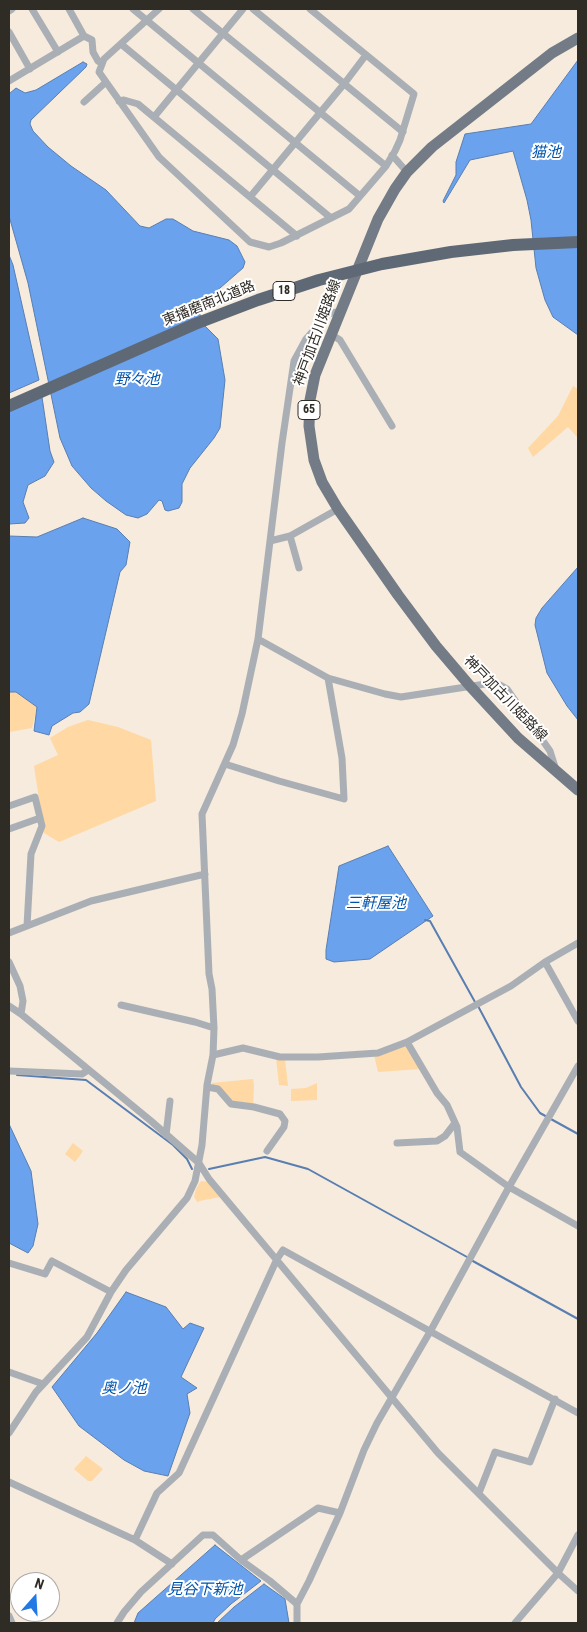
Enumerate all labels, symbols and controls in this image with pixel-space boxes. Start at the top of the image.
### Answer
water label: 猫池 [531,144,561,162]
street label: 東播磨南北道路 [160,278,258,330]
street label: 神戸加古川姫路線 [291,278,345,388]
road number: 18 [273,282,295,300]
water label: 野々池 [115,371,159,389]
road number: 65 [298,400,320,420]
street label: 神戸加古川姫路線 [460,653,550,745]
water label: 三軒屋池 [346,895,406,913]
water label: 奥ノ池 [102,1380,146,1398]
north arrow [10,1572,60,1622]
text: N [33,1575,46,1593]
water label: 見谷下新池 [168,1581,242,1599]

